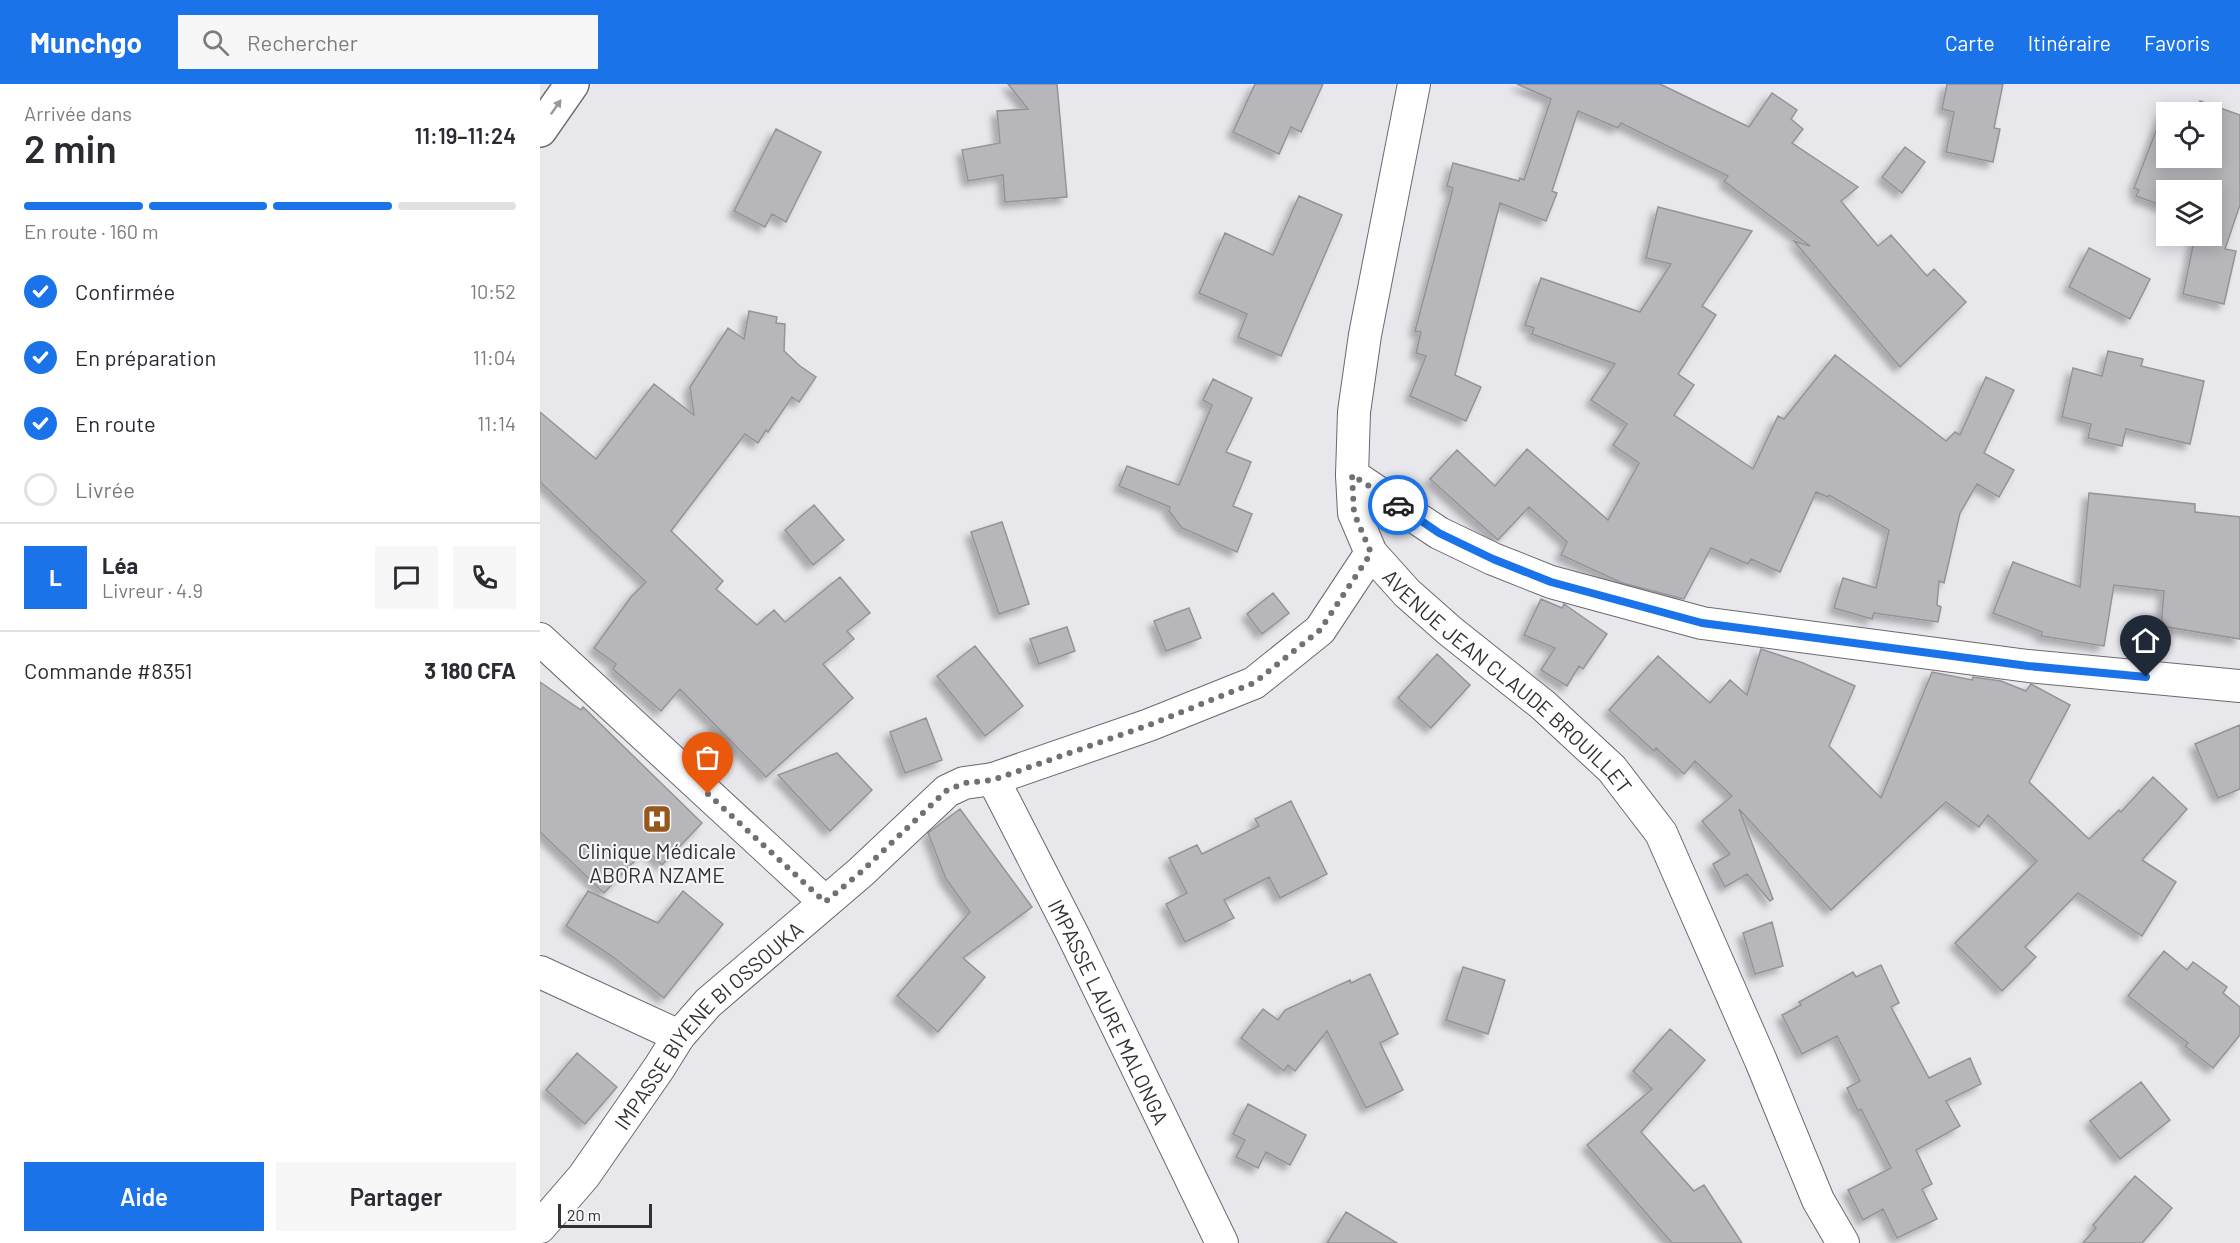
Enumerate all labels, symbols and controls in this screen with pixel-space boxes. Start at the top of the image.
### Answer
search box [178,15,598,69]
text: Munchgo [30,25,142,59]
icon: search [199,26,232,59]
text: Rechercher [247,29,358,55]
text: Carte [1945,30,1995,55]
text: Itinéraire [2028,30,2111,55]
text: Favoris [2144,30,2210,55]
one-way arrow [550,99,562,115]
text: Arrivée dans [24,101,132,125]
map controls [2156,102,2222,246]
button: locate [2156,102,2222,168]
text: 11:19–11:24 [414,122,516,148]
text: 2 min [24,124,117,171]
button: layers [2156,180,2222,246]
text: En route · 160 m [24,219,159,243]
icon: check [24,275,57,308]
text: Confirmée [75,278,175,304]
text: 10:52 [470,279,516,303]
icon: check [24,341,57,374]
text: En préparation [75,344,216,370]
text: 11:04 [473,345,516,369]
icon: check [24,407,57,440]
text: En route [75,410,156,436]
text: 11:14 [477,411,516,435]
courier [1368,475,1428,535]
text: Livrée [75,476,135,502]
icon: car [1382,489,1415,522]
button: chat [375,546,438,609]
button: phone [453,546,516,609]
text: Léa [102,552,138,578]
street label: AVENUE JEAN CLAUDE BROUILLET [1378,563,1638,798]
text: L [49,564,62,590]
text: Livreur · 4.9 [102,578,203,602]
pin [2120,615,2171,677]
icon: home [2129,624,2162,657]
text: Commande #8351 [24,657,192,683]
text: 3 180 CFA [424,657,516,683]
pin [682,732,733,794]
icon: bag [691,741,724,774]
hospital icon: Clinique Médicale ABORA NZAME [641,803,673,835]
place label: Clinique Médicale ABORA NZAME [578,838,736,887]
street label: IMPASSE LAURE MALONGA [1044,895,1175,1128]
street label: IMPASSE BIYENE BI OSSOUKA [608,915,807,1134]
button: Aide [24,1162,264,1231]
button: Partager [276,1162,516,1231]
scale bar [558,1201,652,1228]
text: 20 m [567,1205,601,1224]

